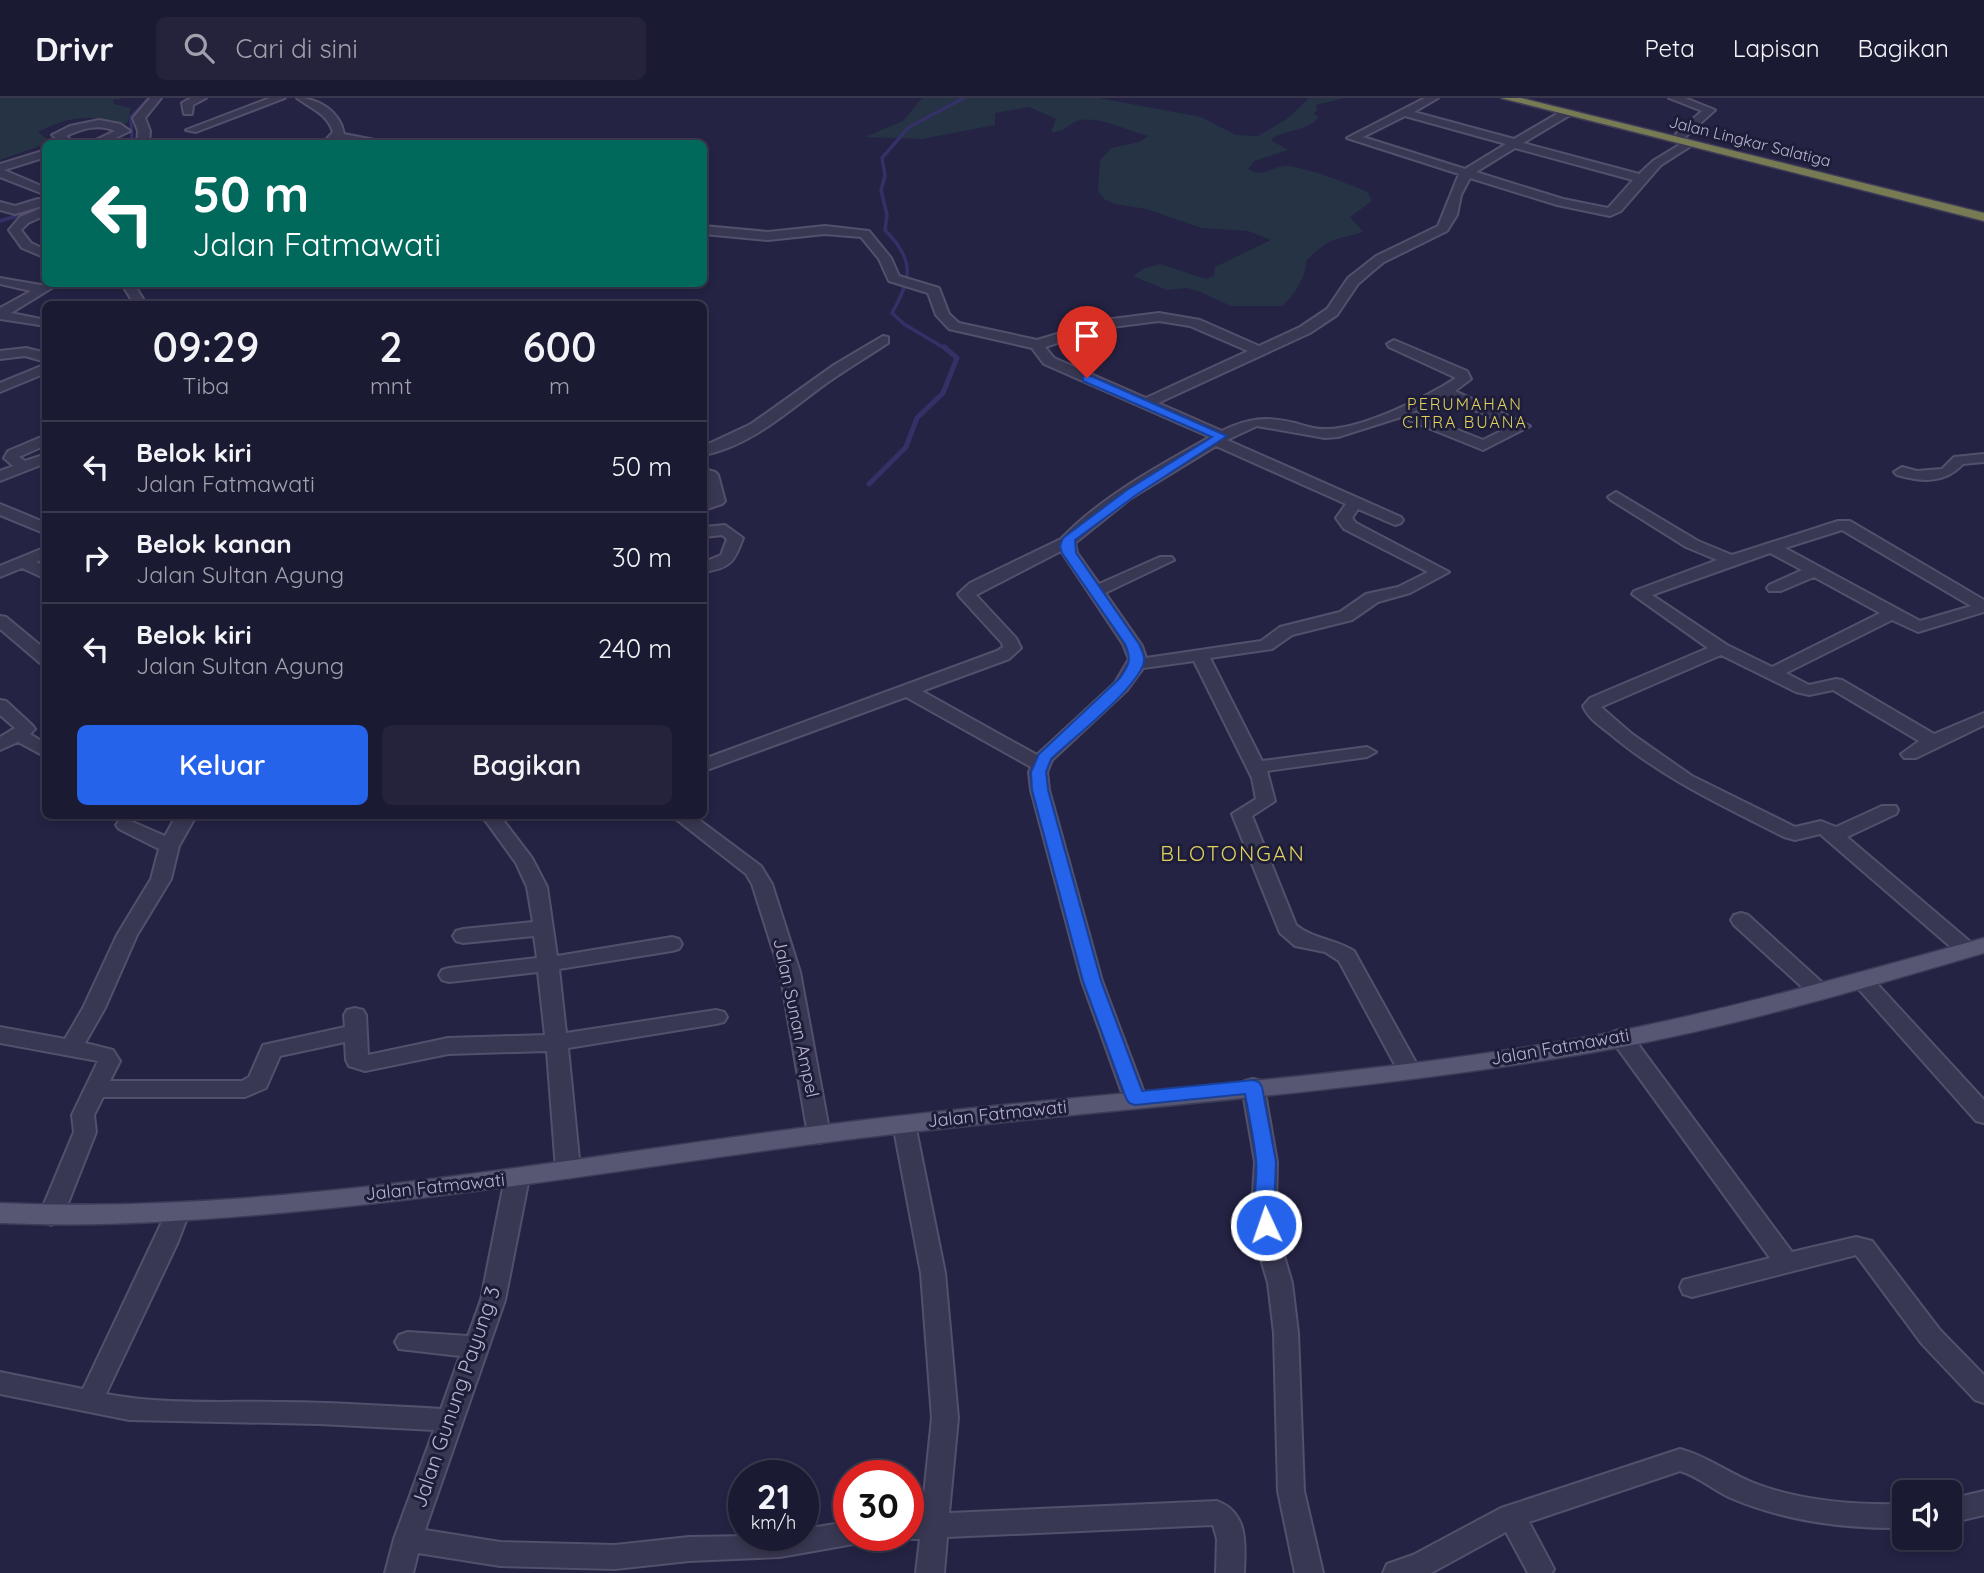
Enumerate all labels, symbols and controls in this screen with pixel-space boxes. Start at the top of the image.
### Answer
search box [156,17,646,80]
text: Drivr [35,28,114,69]
icon: search [180,29,218,67]
text: Cari di sini [236,32,358,65]
text: Peta [1644,33,1695,63]
text: Lapisan [1733,33,1820,63]
text: Bagikan [1858,33,1949,63]
street label: Jalan Lingkar Salatiga [1667,111,1833,171]
text: 50 m [192,163,309,224]
icon: left [77,168,168,259]
text: Jalan Fatmawati [192,224,441,264]
pin [1057,306,1117,378]
icon: arrive [1068,317,1106,355]
text: 09:29 [152,320,259,373]
text: 2 [379,320,403,373]
text: 600 [522,320,597,373]
text: Tiba [183,371,229,400]
text: mnt [370,371,412,400]
text: m [549,371,570,400]
district label: PERUMAHAN CITRA BUANA [1402,394,1528,432]
text: Belok kiri [136,436,252,469]
icon: left [77,448,115,486]
text: 50 m [612,450,672,483]
text: Jalan Fatmawati [136,469,315,498]
text: Belok kanan [136,527,292,560]
icon: right [77,539,115,577]
text: 30 m [612,541,672,574]
text: Jalan Sultan Agung [136,560,344,589]
text: Belok kiri [136,618,252,651]
icon: left [77,630,115,668]
text: 240 m [598,632,672,665]
text: Jalan Sultan Agung [136,651,344,680]
button: Keluar [77,725,368,805]
button: Bagikan [382,725,672,805]
district label: BLOTONGAN [1160,840,1306,866]
street label: Jalan Sunan Ampel [768,936,825,1099]
street label: Jalan Fatmawati [1489,1023,1631,1070]
street label: Jalan Fatmawati [926,1095,1068,1132]
street label: Jalan Fatmawati [364,1168,506,1205]
position arrow [1229,1188,1303,1262]
street label: Jalan Gunung Payung 3 [405,1282,505,1511]
speed limit sign: 30 [833,1460,924,1551]
text: 21 [757,1474,790,1518]
map controls [1892,1480,1962,1550]
button: sound [1892,1480,1962,1550]
text: km/h [751,1511,796,1534]

